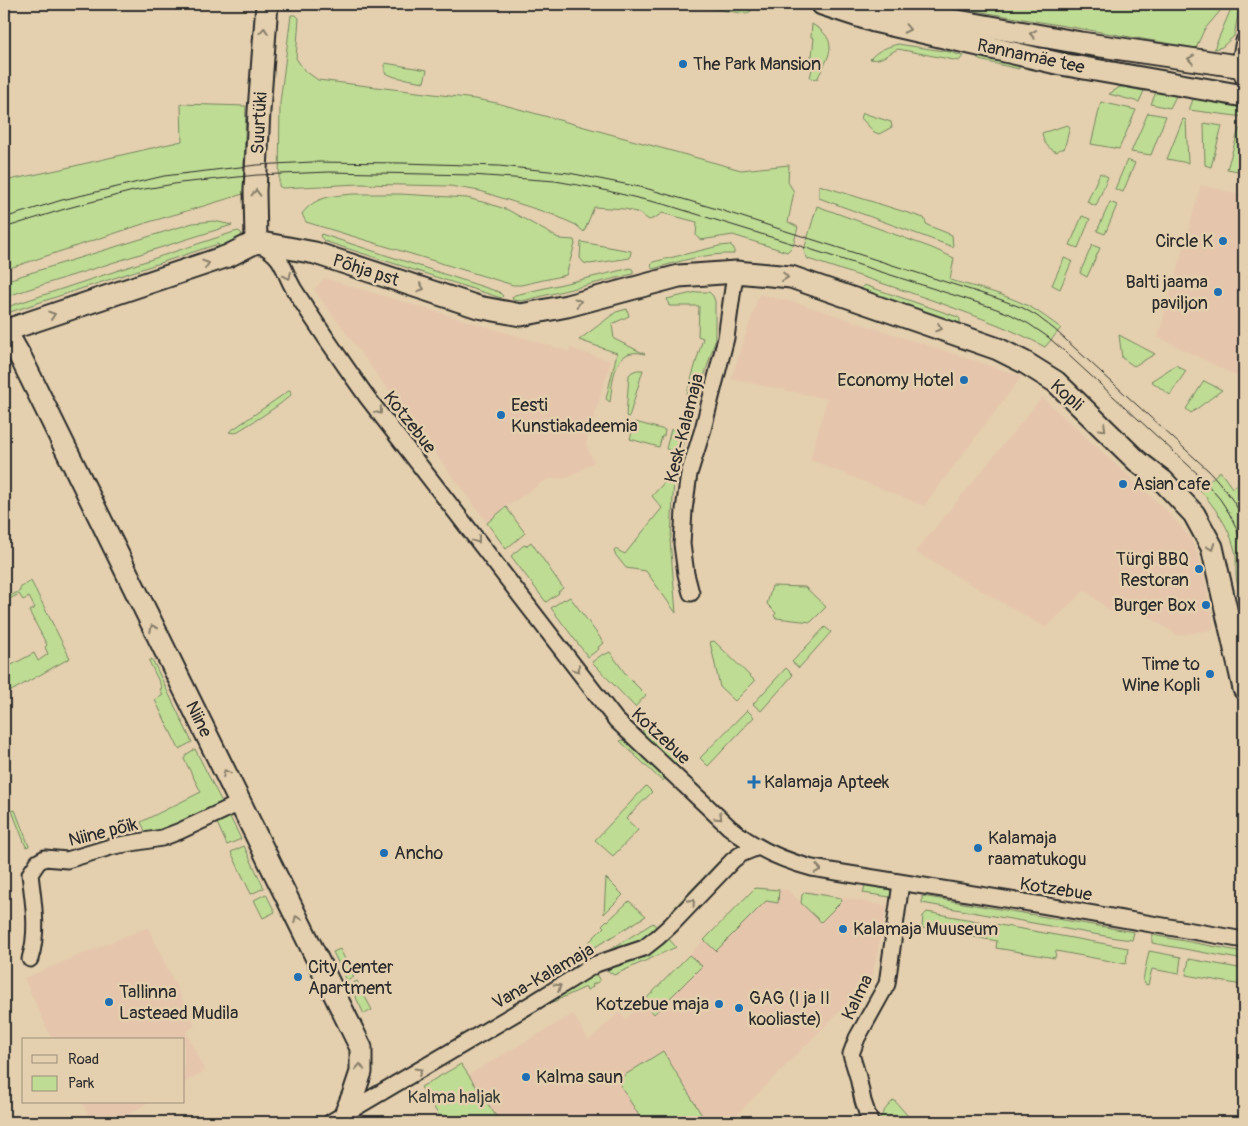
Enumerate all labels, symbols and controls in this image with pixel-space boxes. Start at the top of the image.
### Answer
one-way arrow [903,23,912,34]
one-way arrow [259,27,270,35]
one-way arrow [1029,30,1037,40]
street label: Rannamäe tee [975,34,1087,79]
place label: The Park Mansion [693,53,821,76]
one-way arrow [1187,54,1195,65]
marker: The Park Mansion [677,58,689,70]
street label: Suurtüki [246,91,273,155]
one-way arrow [251,189,261,197]
place label: Circle K [1155,230,1213,253]
marker: Circle K [1217,235,1229,247]
street label: Põhja pst [330,249,403,292]
one-way arrow [201,259,210,269]
one-way arrow [282,271,293,280]
one-way arrow [781,271,789,282]
place label: Balti jaama paviljon [1126,271,1208,315]
one-way arrow [416,282,425,292]
marker: Balti jaama paviljon [1212,286,1224,298]
one-way arrow [574,298,582,308]
one-way arrow [47,311,55,321]
one-way arrow [934,322,943,332]
place label: Economy Hotel [837,369,954,392]
street label: Kesk-Kalamaja [660,371,709,485]
marker: Economy Hotel [958,374,970,386]
street label: Kopli [1045,375,1088,416]
street label: Kotzebue [378,387,441,458]
place label: Eesti Kunstiakadeemia [511,394,638,438]
one-way arrow [373,405,381,414]
marker: Eesti Kunstiakadeemia [495,409,507,421]
one-way arrow [1098,422,1107,431]
place label: Asian cafe [1133,473,1211,496]
marker: Asian cafe [1117,478,1129,490]
one-way arrow [472,534,480,543]
one-way arrow [1205,542,1215,551]
place label: Türgi BBQ Restoran [1116,548,1189,592]
marker: Türgi BBQ Restoran [1193,563,1205,575]
place label: Burger Box [1113,594,1196,617]
marker: Burger Box [1200,599,1212,611]
one-way arrow [149,624,159,633]
place label: Time to Wine Kopli [1122,653,1200,697]
one-way arrow [571,663,579,672]
marker: Time to Wine Kopli [1204,668,1216,680]
street label: Niine [180,697,217,741]
street label: Kotzebue [626,703,695,770]
one-way arrow [221,769,232,778]
place label: Kalamaja Apteek [764,771,890,794]
marker: Kalamaja Apteek [748,776,760,788]
one-way arrow [713,811,722,820]
street label: Niine põik [66,813,141,852]
place label: Kalamaja raamatukogu [988,827,1087,871]
place label: Ancho [394,842,443,865]
marker: Kalamaja raamatukogu [972,842,984,854]
marker: Ancho [378,847,390,859]
one-way arrow [813,864,822,874]
street label: Kotzebue [1018,872,1094,907]
one-way arrow [686,899,695,908]
one-way arrow [293,915,303,924]
place label: Kalamaja Muuseum [853,918,998,941]
marker: Kalamaja Muuseum [837,923,849,935]
street label: Vana-Kalamaja [488,938,598,1015]
place label: City Center Apartment [308,956,394,1000]
marker: City Center Apartment [292,971,304,983]
street label: Kalma [837,971,878,1024]
place label: Tallinna Lasteaed Mudila [119,981,238,1025]
one-way arrow [553,984,562,994]
place label: GAG (I ja II kooliaste) [749,987,830,1031]
place label: Kotzebue maja [595,993,709,1016]
marker: Tallinna Lasteaed Mudila [103,996,115,1008]
marker: Kotzebue maja [713,998,725,1010]
marker: GAG (I ja II kooliaste) [733,1002,745,1014]
legend [22,1038,185,1104]
text: Road [68,1050,99,1069]
one-way arrow [355,1062,366,1070]
place label: Kalma saun [536,1066,623,1089]
one-way arrow [413,1067,422,1077]
marker: Kalma saun [520,1071,532,1083]
text: Park [68,1074,95,1093]
park label: Kalma haljak [408,1086,501,1109]

